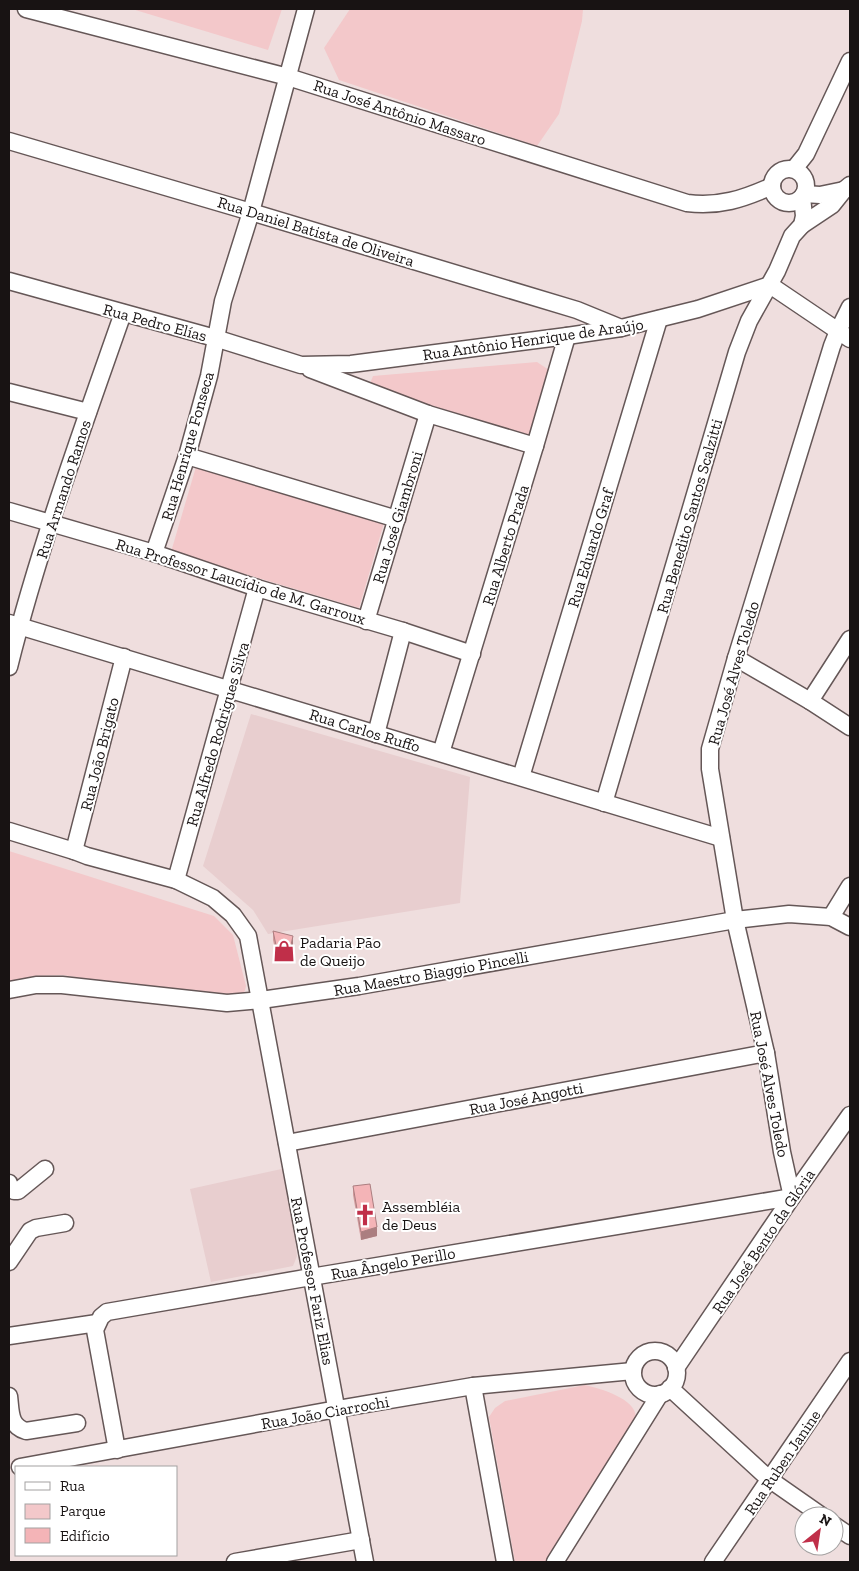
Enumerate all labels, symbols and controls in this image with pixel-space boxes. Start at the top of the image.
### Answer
street label: Rua José Antônio Massaro [311,76,488,149]
street label: Rua Daniel Batista de Oliveira [215,192,417,271]
street label: Rua Pedro Elías [101,299,209,345]
street label: Rua Antônio Henrique de Araújo [421,315,645,364]
street label: Rua Henrique Fonseca [157,369,218,523]
street label: Rua Benedito Santos Scalzitti [653,416,727,616]
street label: Rua Armando Ramos [32,417,95,561]
street label: Rua José Giambroni [368,448,427,586]
street label: Rua Alberto Prada [478,482,533,608]
street label: Rua Eduardo Graf [563,485,618,610]
street label: Rua Professor Laucídio de M. Garroux [114,534,368,629]
street label: Rua José Alves Toledo [704,599,763,747]
street label: Rua Alfredo Rodrigues Silva [182,639,253,829]
street label: Rua João Brigato [76,696,123,813]
street label: Rua Carlos Ruffo [307,705,423,756]
place label: Padaria Pão de Queijo [300,933,381,970]
shop icon: Padaria Pão de Queijo [271,938,297,964]
street label: Rua Maestro Biaggio Pincelli [332,947,530,1000]
street label: Rua José Alves Toledo [746,1009,793,1159]
street label: Rua José Angotti [468,1078,585,1119]
street label: Rua José Bento da Glória [708,1165,819,1317]
street label: Rua Professor Fariz Elias [287,1195,338,1367]
place label: Assembléia de Deus [382,1197,461,1234]
church icon: Assembléia de Deus [352,1202,378,1228]
street label: Rua Ângelo Perillo [329,1243,457,1284]
street label: Rua João Ciarrochi [260,1392,391,1433]
street label: Rua Ruben Janine [740,1406,825,1518]
legend [15,1466,178,1556]
text: Rua [60,1477,85,1495]
text: Parque [60,1502,106,1520]
north arrow [794,1506,844,1556]
text: N [816,1510,834,1530]
text: Edifício [60,1527,110,1545]

